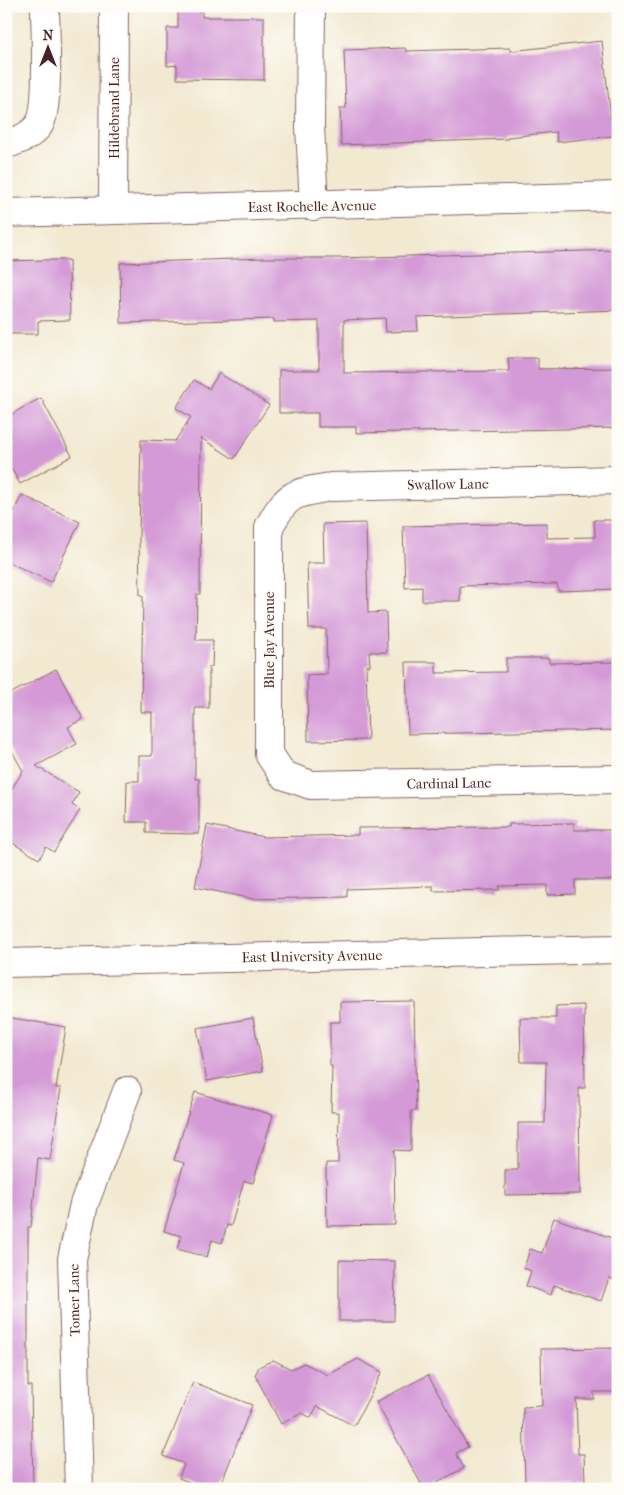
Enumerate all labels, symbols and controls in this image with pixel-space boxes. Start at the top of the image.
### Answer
north arrow [22,22,72,72]
text: N [43,27,54,44]
street label: Hildebrand Lane [106,57,123,159]
street label: East Rochelle Avenue [247,197,377,216]
street label: Swallow Lane [407,475,489,494]
street label: Blue Jay Avenue [261,591,278,689]
street label: Cardinal Lane [406,774,492,793]
street label: East University Avenue [242,947,383,966]
street label: Tomer Lane [65,1263,84,1336]

